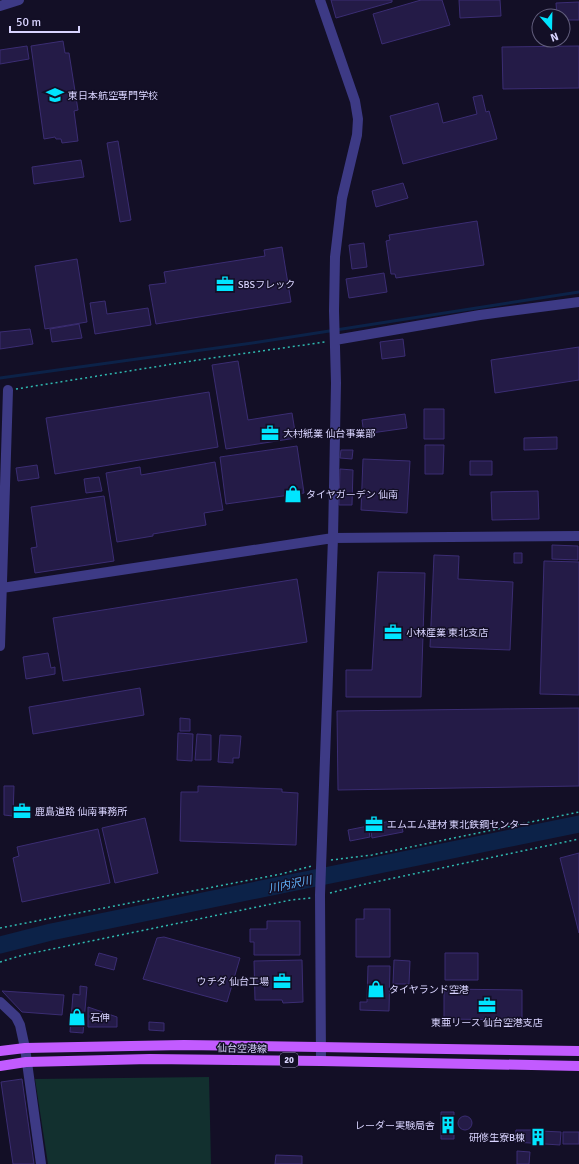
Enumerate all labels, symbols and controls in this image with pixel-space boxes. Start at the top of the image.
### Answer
scale bar [10,8,79,34]
north arrow [531,8,571,48]
text: 50 m [16,15,41,30]
text: N [548,30,560,44]
school or university icon: 東日本航空専門学校 [45,85,65,105]
place label: 東日本航空専門学校 [68,90,158,102]
office icon: SBSフレック [215,274,235,294]
place label: SBSフレック [238,279,295,291]
office icon: 大村紙業 仙台事業部 [260,423,280,443]
place label: 大村紙業 仙台事業部 [283,428,375,440]
shop icon: タイヤガーデン 仙南 [283,484,303,504]
place label: タイヤガーデン 仙南 [306,489,398,501]
office icon: 小林産業 東北支店 [383,622,403,642]
place label: 小林産業 東北支店 [406,627,488,639]
office icon: 鹿島道路 仙南事務所 [12,801,32,821]
place label: 鹿島道路 仙南事務所 [35,806,127,818]
office icon: エムエム建材 東北鉄鋼センター [364,814,384,834]
place label: エムエム建材 東北鉄鋼センター [387,819,529,831]
water label: 川内沢川 [267,873,314,895]
office icon: ウチダ 仙台工場 [272,971,292,991]
place label: ウチダ 仙台工場 [197,976,269,988]
shop icon: タイヤランド空港 [366,979,386,999]
place label: タイヤランド空港 [389,984,469,996]
office icon: 東亜リース 仙台空港支店 [477,995,497,1015]
shop icon: 石伸 [67,1007,87,1027]
place label: 石伸 [90,1012,110,1024]
place label: 東亜リース 仙台空港支店 [431,1017,543,1029]
street label: 仙台空港線 [217,1043,267,1055]
road number: 20 [280,1053,298,1067]
building icon: レーダー実験局舎 [438,1115,458,1135]
place label: レーダー実験局舎 [355,1120,435,1132]
building icon: 研修生寮B棟 [528,1127,548,1147]
place label: 研修生寮B棟 [469,1132,525,1144]

